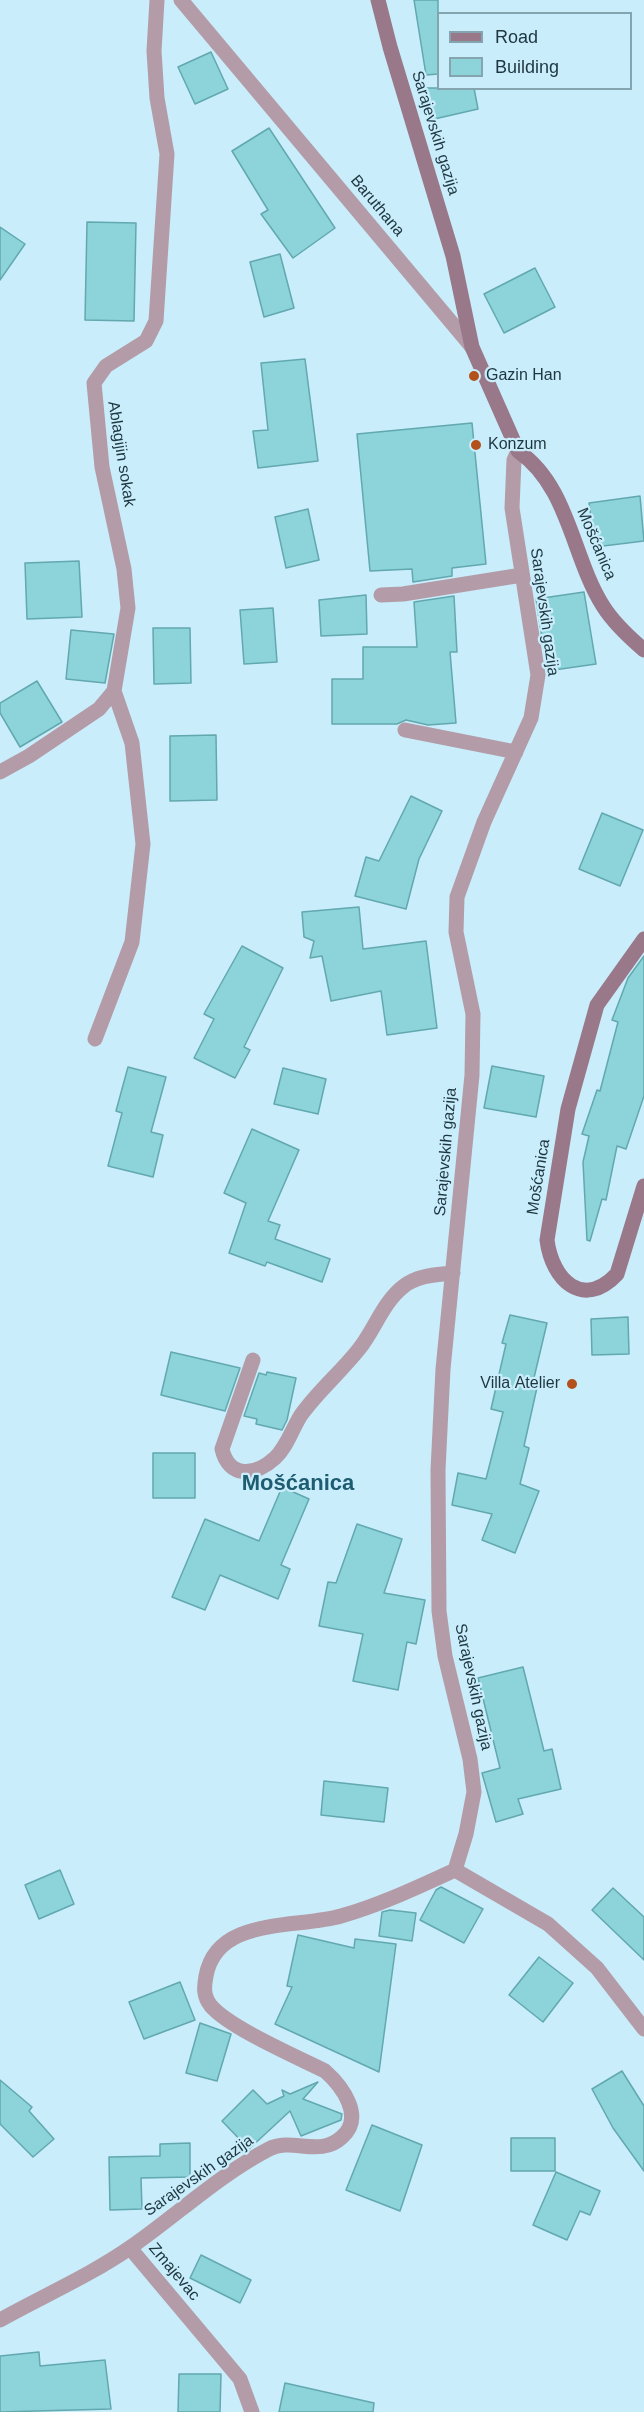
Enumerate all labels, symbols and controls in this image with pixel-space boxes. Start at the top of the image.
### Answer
legend [437,12,632,90]
text: Road [495,27,538,47]
text: Building [495,57,559,77]
street label: Sarajevskih gazija [407,69,463,197]
street label: Baruthana [346,172,408,240]
place label: Gazin Han [486,366,562,386]
marker: Gazin Han [467,369,481,383]
street label: Ablagijin sokak [103,400,139,508]
place label: Konzum [488,435,547,455]
marker: Konzum [469,438,483,452]
street label: Mošćanica [572,505,620,583]
street label: Sarajevskih gazija [526,547,562,677]
street label: Sarajevskih gazija [431,1087,461,1217]
street label: Mošćanica [524,1138,554,1216]
place label: Villa Atelier [480,1374,560,1394]
marker: Villa Atelier [565,1377,579,1391]
district label: Mošćanica [242,1471,354,1497]
street label: Sarajevskih gazija [450,1622,496,1752]
street label: Sarajevskih gazija [141,2131,257,2221]
street label: Zmajevac [144,2239,204,2305]

